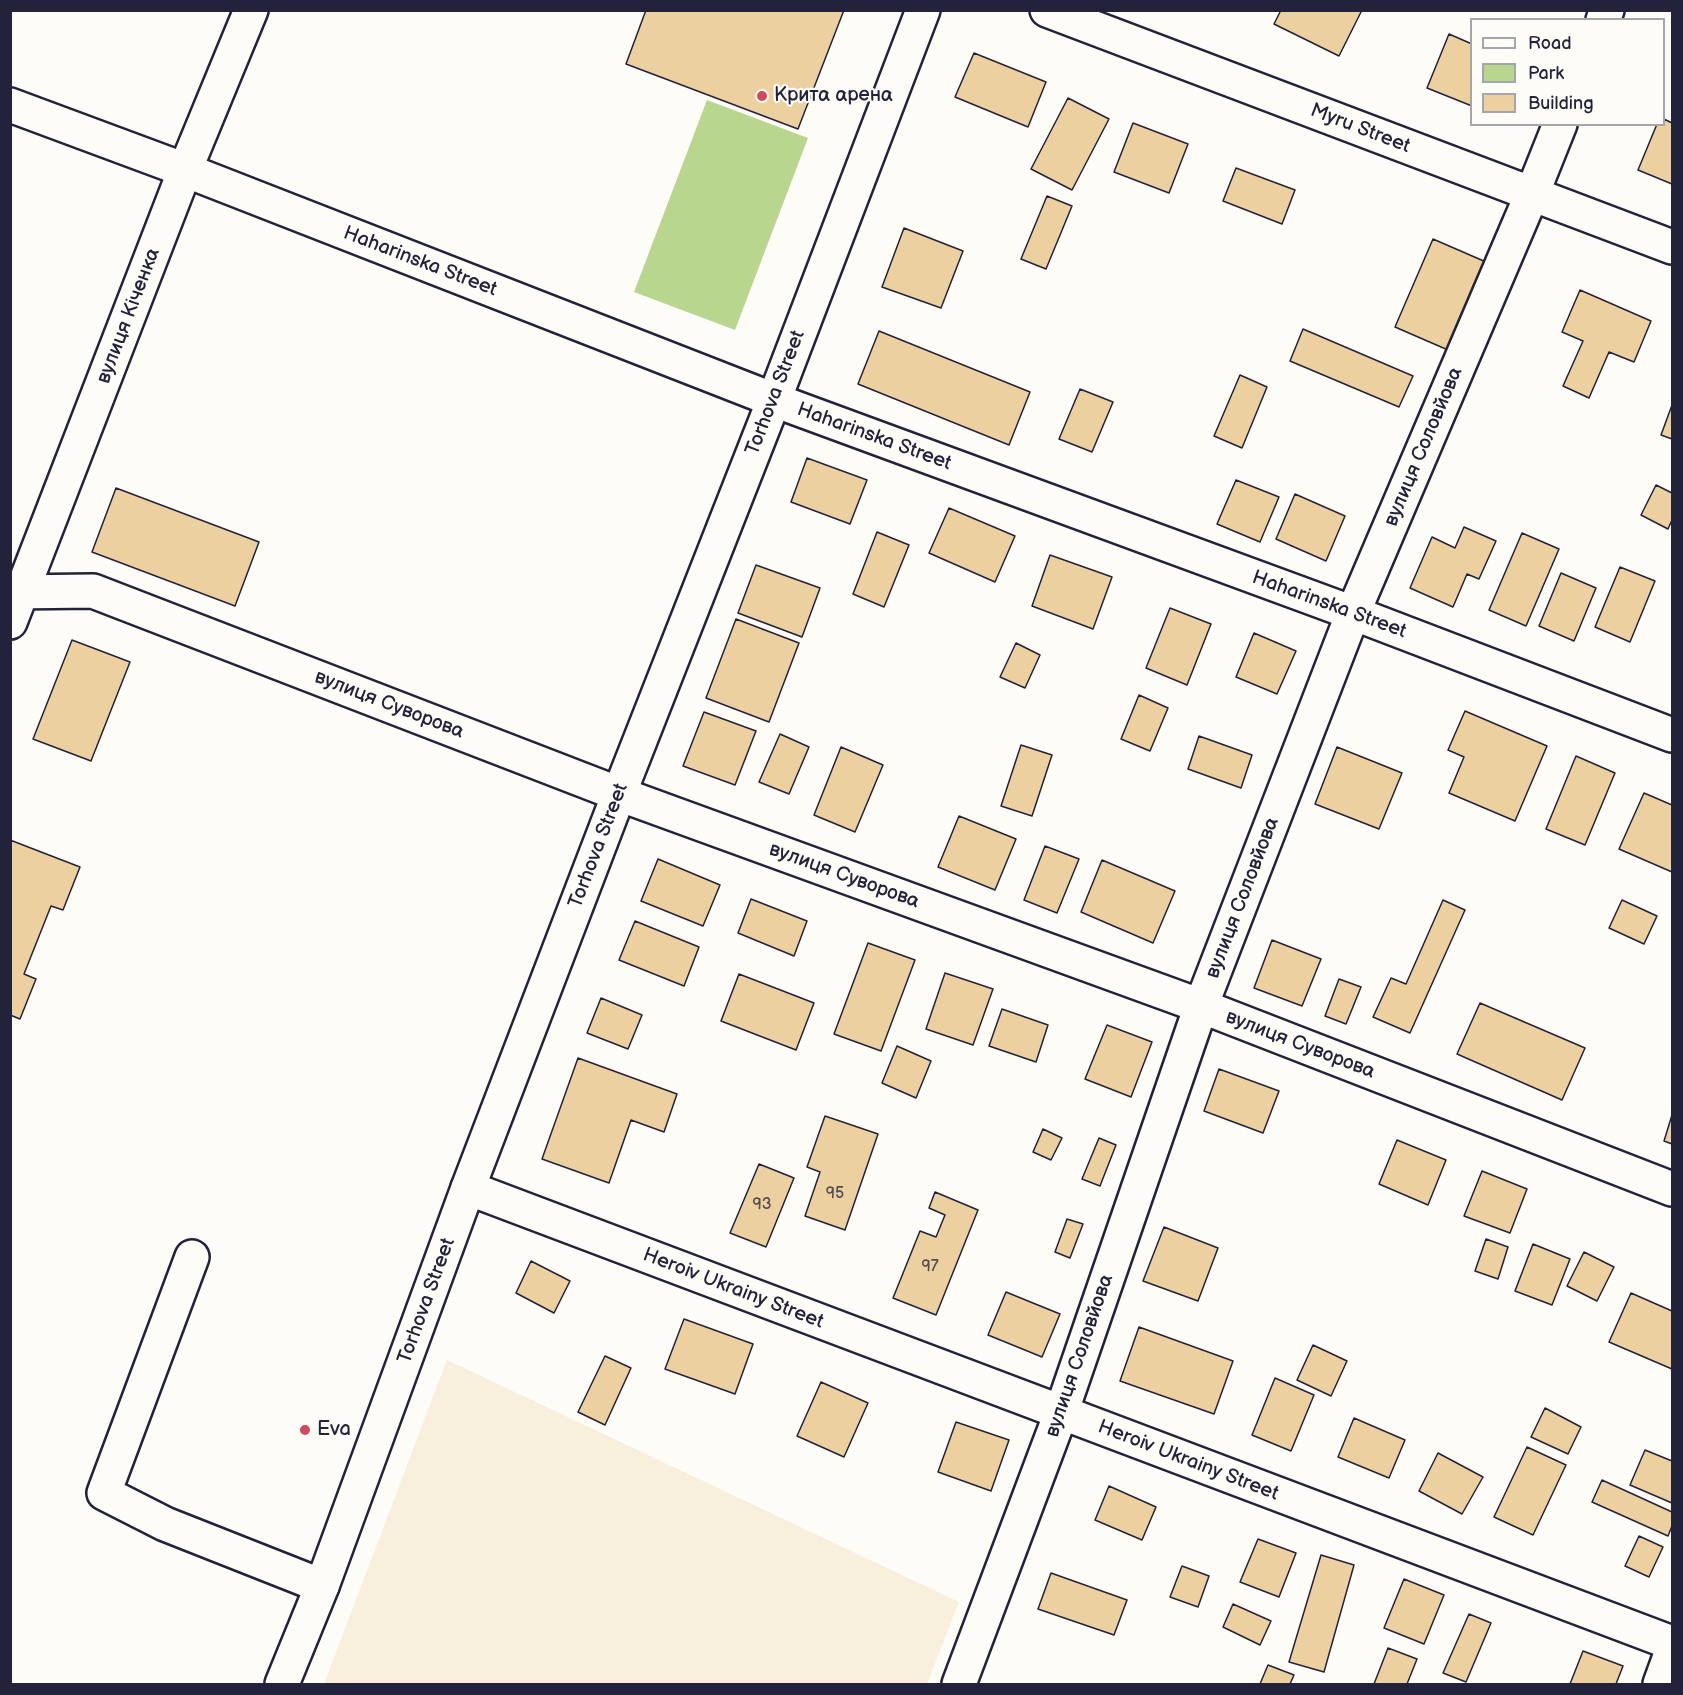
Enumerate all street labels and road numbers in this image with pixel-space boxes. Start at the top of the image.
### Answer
street label: Myru Street [1307,99,1413,159]
street label: Haharinska Street [340,222,500,302]
street label: вулиця Кіченка [92,245,166,387]
street label: Torhova Street [741,327,811,459]
street label: вулиця Соловйова [1380,364,1468,530]
street label: Haharinska Street [794,398,954,476]
street label: Haharinska Street [1249,566,1409,644]
street label: вулиця Суворова [311,665,467,745]
street label: Torhova Street [564,780,634,912]
street label: вулиця Соловйова [1201,814,1285,982]
street label: вулиця Суворова [766,838,922,914]
street label: вулиця Суворова [1222,1005,1378,1085]
street label: Torhova Street [393,1235,461,1367]
street label: Heroiv Ukrainy Street [639,1243,827,1335]
street label: вулиця Соловйова [1041,1271,1119,1441]
street label: Heroiv Ukrainy Street [1094,1415,1282,1507]

